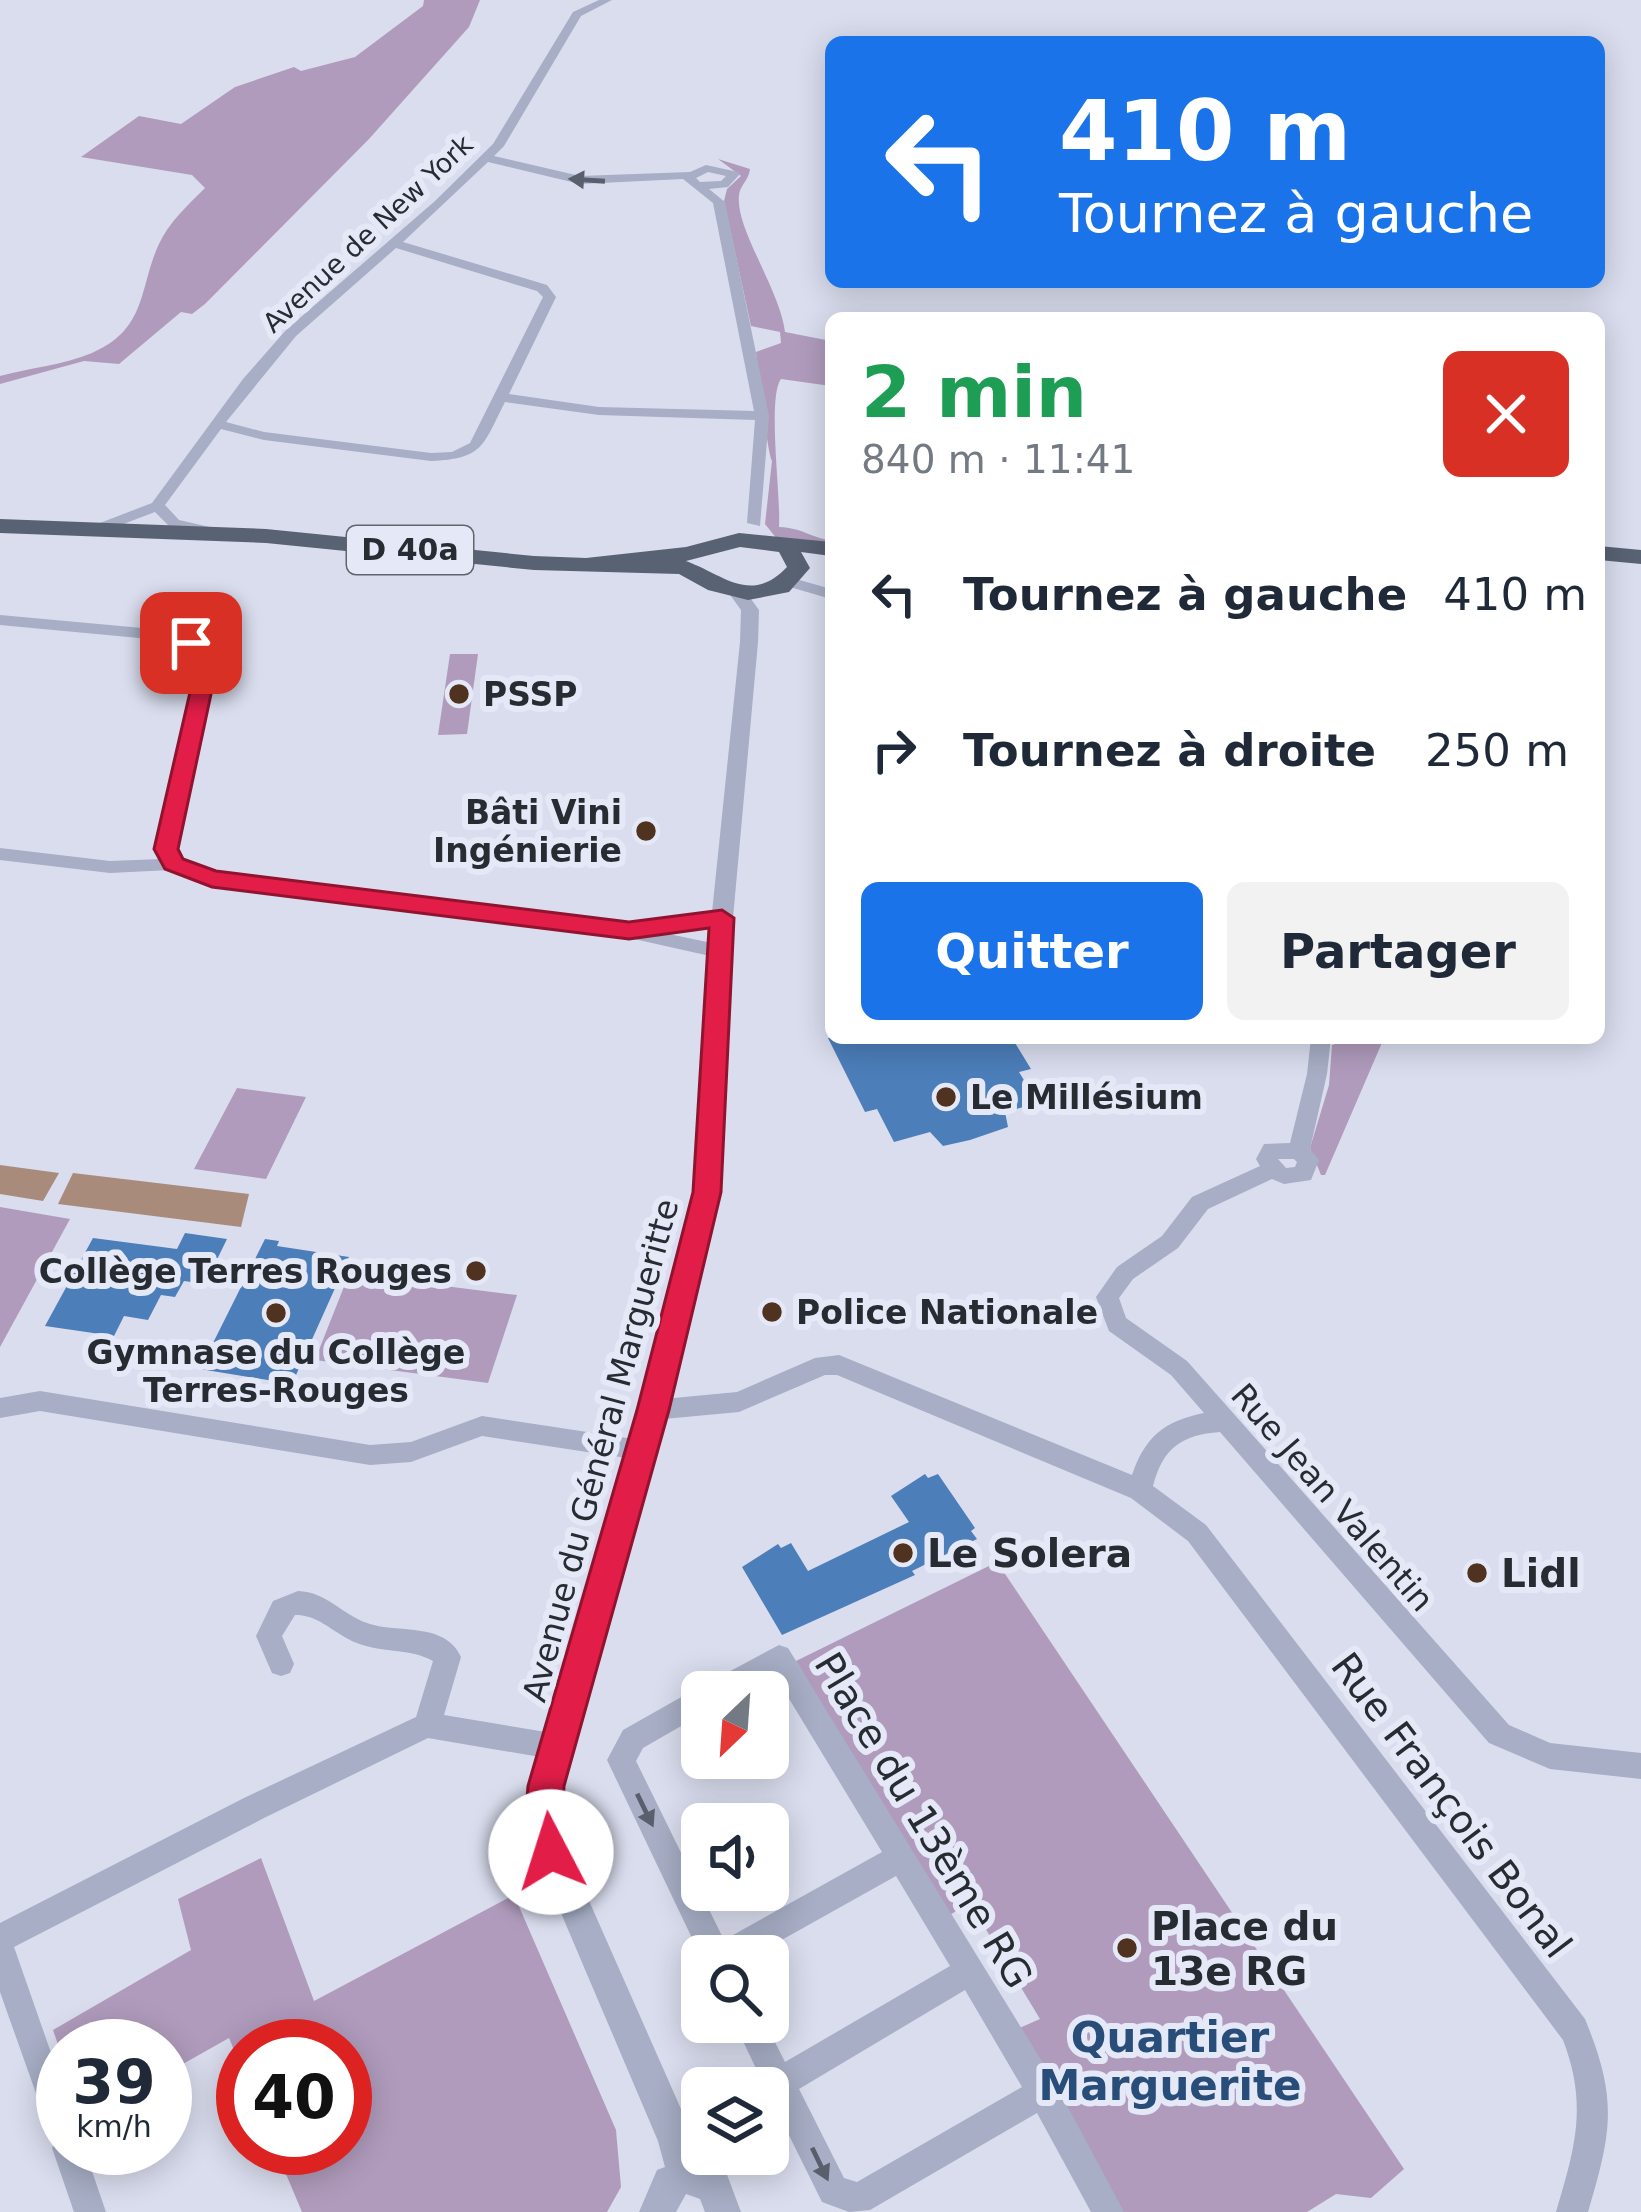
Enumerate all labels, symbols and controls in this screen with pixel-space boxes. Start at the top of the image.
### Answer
text: 410 m [1059,82,1351,180]
icon: left [861,84,1017,240]
street label: Avenue de New York [257,128,479,339]
one-way arrow [568,170,605,189]
text: Tournez à gauche [1059,182,1533,245]
text: 2 min [861,350,1087,434]
button: close [1443,351,1569,477]
text: 840 m · 11:41 [861,437,1135,482]
road number: D 40a [347,526,473,574]
icon: left [861,561,927,627]
text: Tournez à gauche [963,568,1407,621]
text: 410 m [1443,568,1587,621]
pin [140,592,242,694]
icon: arrive [158,610,224,676]
place label: PSSP [483,675,577,714]
marker: PSSP [446,681,472,707]
icon: right [861,717,927,783]
text: Tournez à droite [963,724,1376,777]
text: 250 m [1425,724,1569,777]
place label: Bâti Vini Ingénierie [433,793,622,870]
marker: Bâti Vini Ingénierie [633,818,659,844]
button: Quitter [861,882,1203,1020]
button: Partager [1227,882,1569,1020]
place label: Le Millésium [970,1078,1203,1117]
marker: Le Millésium [933,1084,959,1110]
street label: Avenue du Général Margueritte [515,1195,686,1706]
place label: Collège Terres Rouges [39,1252,452,1291]
marker: Collège Terres Rouges [463,1258,489,1284]
place label: Police Nationale [796,1293,1098,1332]
marker: Police Nationale [759,1299,785,1325]
marker: Gymnase du Collège Terres-Rouges [263,1300,289,1326]
place label: Gymnase du Collège Terres-Rouges [87,1333,465,1410]
street label: Rue Jean Valentin [1223,1376,1442,1619]
place label: Le Solera [927,1531,1132,1576]
marker: Le Solera [890,1540,916,1566]
place label: Lidl [1501,1551,1581,1596]
marker: Lidl [1464,1560,1490,1586]
street label: Place du 13ème RG [806,1644,1042,1996]
street label: Rue François Bonal [1322,1644,1581,1966]
north arrow [681,1671,789,1779]
map controls [681,1671,789,2175]
position arrow [488,1789,614,1915]
one-way arrow [635,1793,655,1827]
button: sound [681,1803,789,1911]
place label: Place du 13e RG [1151,1904,1338,1994]
button: search [681,1935,789,2043]
marker: Place du 13e RG [1114,1935,1140,1961]
district label: Quartier Marguerite [1039,2013,1301,2110]
speed limit sign: 40 [216,2019,372,2175]
text: 39 [72,2047,156,2117]
button: layers [681,2067,789,2175]
text: km/h [76,2109,152,2144]
one-way arrow [809,2147,829,2182]

